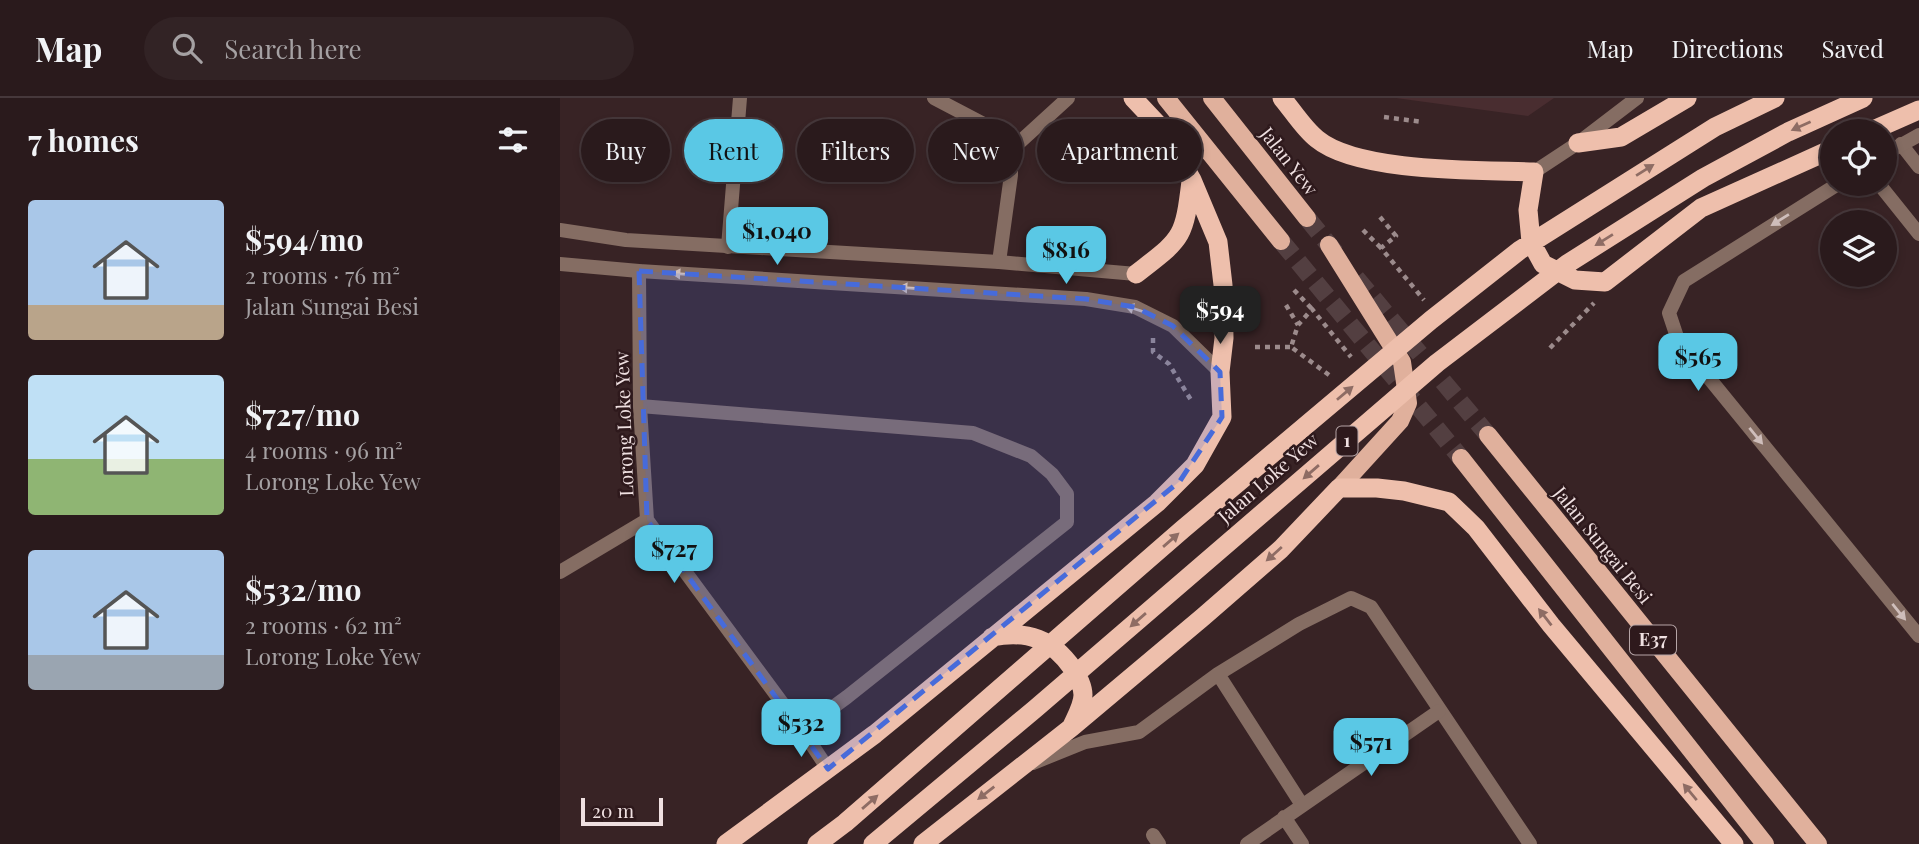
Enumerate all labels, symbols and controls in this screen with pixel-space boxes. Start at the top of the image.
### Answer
search box [144,17,634,80]
text: Map [35,26,102,70]
icon: search [168,29,206,67]
text: Search here [224,31,362,66]
text: Map [1587,32,1633,64]
text: Directions [1671,32,1784,64]
text: Saved [1822,32,1884,64]
chip: Buy [581,119,670,182]
chip: Rent [684,119,783,182]
chip: Filters [797,119,914,182]
chip: New [928,119,1023,182]
chip: Apartment [1037,119,1202,182]
map controls [1820,119,1897,287]
button: locate [1820,119,1897,196]
text: 7 homes [28,120,139,160]
street label: Jalan Yew [1254,120,1325,200]
one-way arrow [1791,120,1811,132]
icon: filters [494,121,532,159]
one-way arrow [1635,164,1655,177]
pin: $1,040 [720,208,834,267]
button: layers [1820,210,1897,287]
text: $1,040 [742,214,812,245]
one-way arrow [1770,214,1790,227]
text: $594/mo [245,219,364,259]
pin: $816 [1025,226,1107,286]
icon: home [84,228,168,312]
text: $816 [1042,233,1090,264]
one-way arrow [1595,234,1614,247]
text: 2 rooms · 76 m² [245,259,400,290]
one-way arrow [671,268,693,279]
one-way arrow [898,282,920,293]
pin: $594 [1179,286,1261,346]
text: Jalan Sungai Besi [245,290,419,321]
text: $594 [1196,293,1244,324]
one-way arrow [1125,303,1146,314]
pin: $565 [1657,334,1739,393]
text: $565 [1674,340,1722,371]
street label: Lorong Loke Yew [607,351,639,497]
one-way arrow [1336,386,1353,401]
text: $727/mo [245,394,360,434]
icon: home [84,403,168,487]
street label: Jalan Loke Yew [1211,426,1323,529]
road number: 1 [1336,426,1358,456]
one-way arrow [1748,426,1763,444]
text: 4 rooms · 96 m² [245,434,403,465]
one-way arrow [1302,464,1319,479]
text: Lorong Loke Yew [245,465,421,496]
street label: Jalan Sungai Besi [1548,480,1659,609]
pin: $727 [633,526,715,585]
text: $727 [651,532,697,563]
one-way arrow [1162,532,1180,548]
one-way arrow [1266,546,1283,562]
text: $532/mo [245,569,361,609]
icon: home [84,578,168,662]
one-way arrow [1892,603,1907,621]
one-way arrow [1537,608,1552,626]
text: 2 rooms · 62 m² [245,609,402,640]
one-way arrow [1129,613,1147,628]
road number: E37 [1630,626,1676,654]
text: Lorong Loke Yew [245,640,421,671]
pin: $532 [760,700,842,759]
text: $532 [777,706,825,737]
pin: $571 [1330,718,1412,778]
text: $571 [1349,725,1393,756]
one-way arrow [1683,783,1698,800]
one-way arrow [977,786,995,800]
one-way arrow [861,794,879,810]
scale bar [581,795,663,827]
text: 20 m [592,797,634,823]

